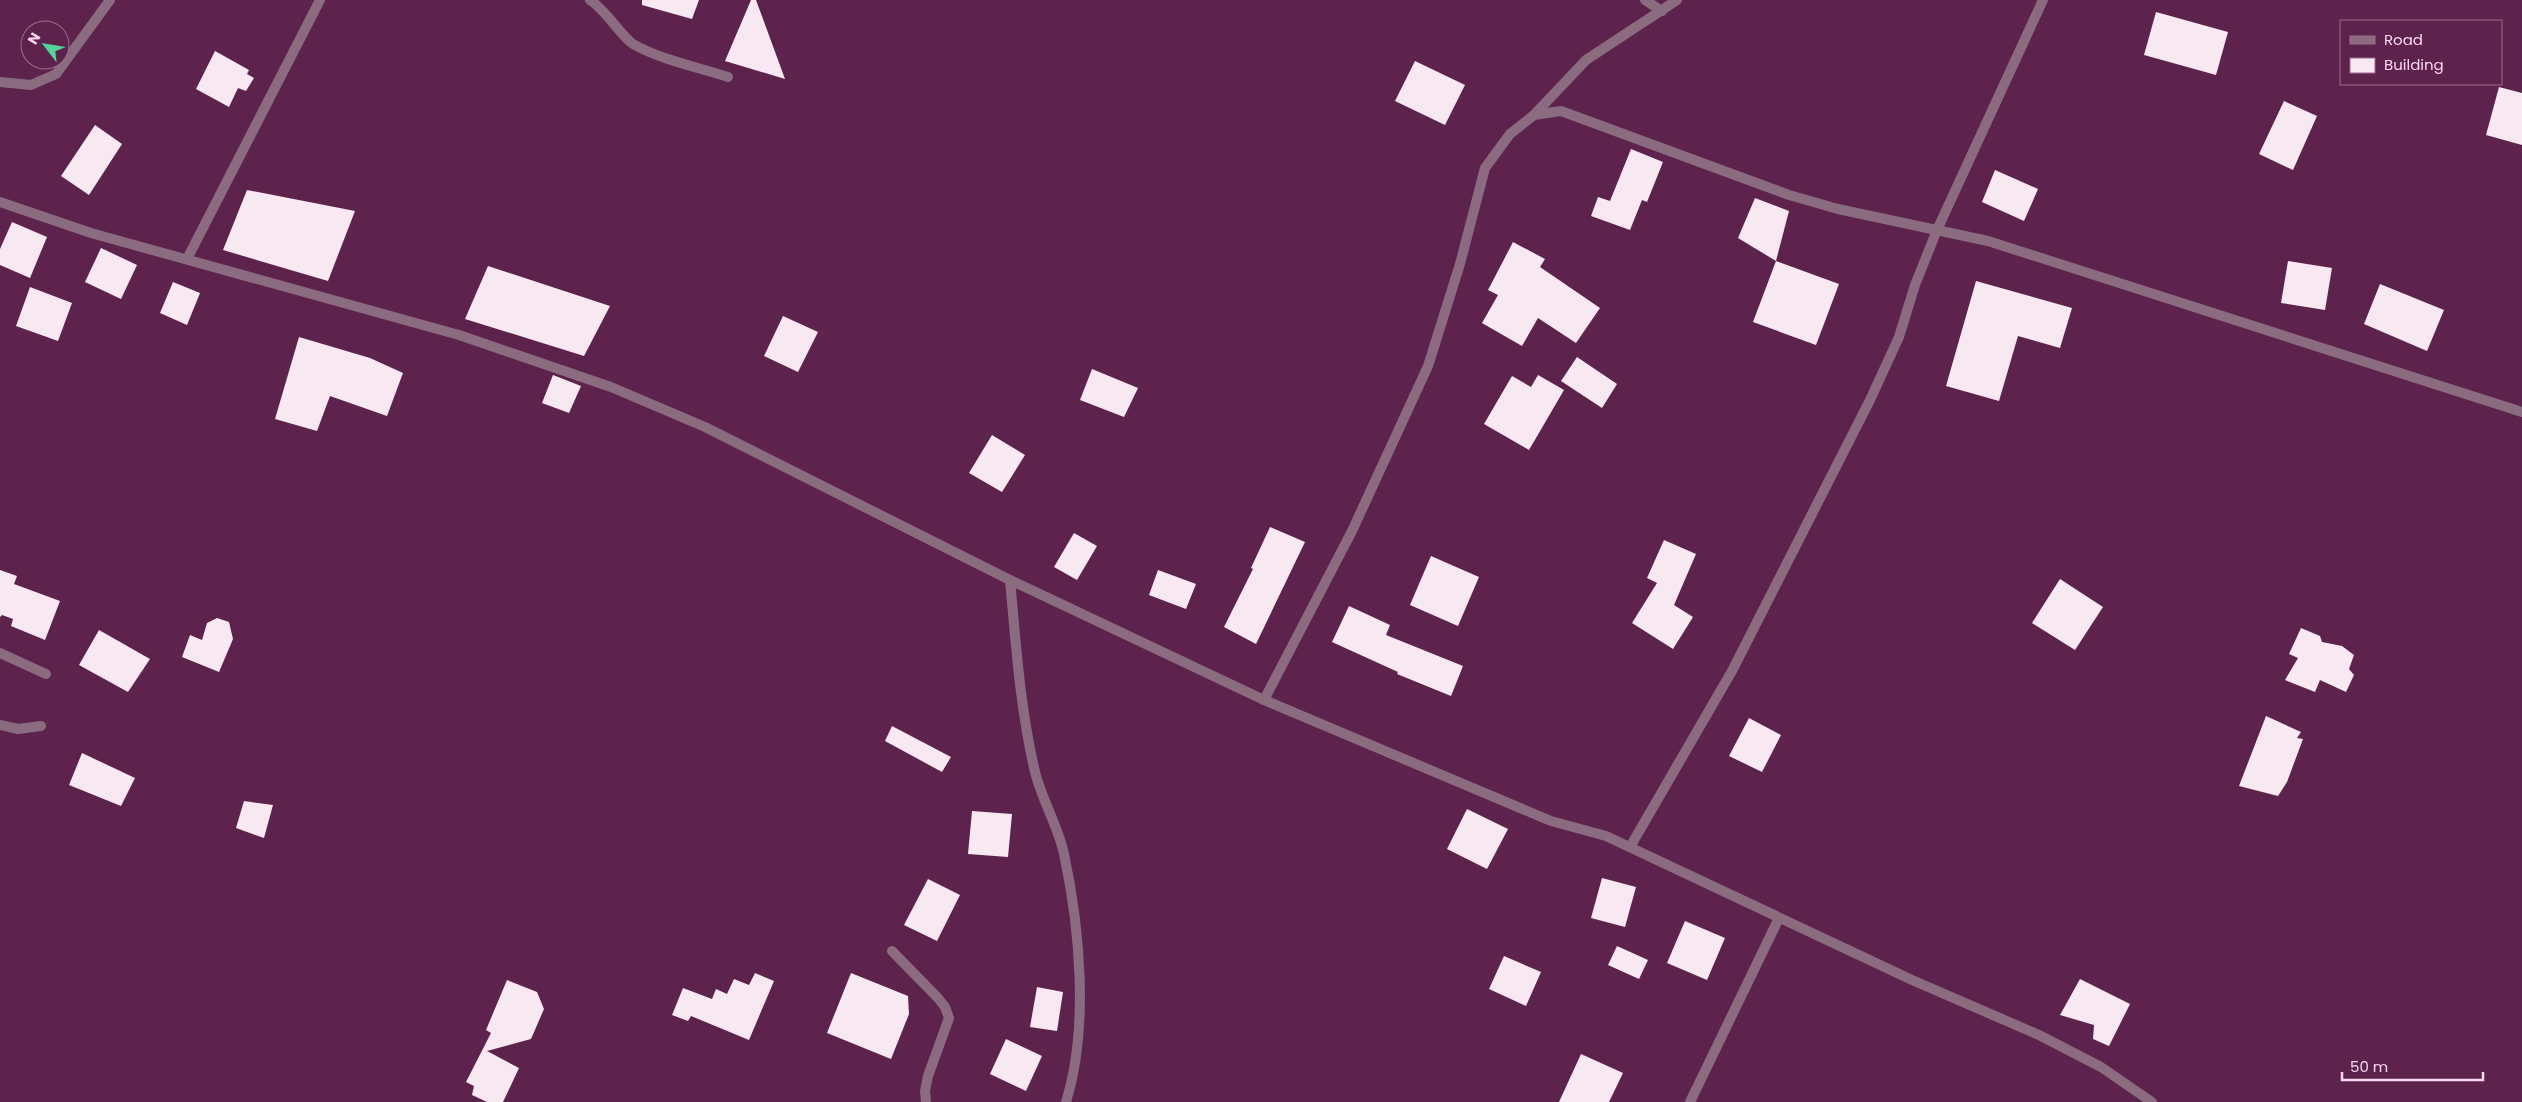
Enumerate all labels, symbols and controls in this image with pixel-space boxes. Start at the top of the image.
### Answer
north arrow [20,20,70,70]
legend [2340,20,2502,85]
text: N [23,29,45,48]
text: Road [2384,29,2423,50]
text: Building [2384,54,2444,75]
scale bar [2342,1050,2483,1082]
text: 50 m [2350,1056,2388,1077]

